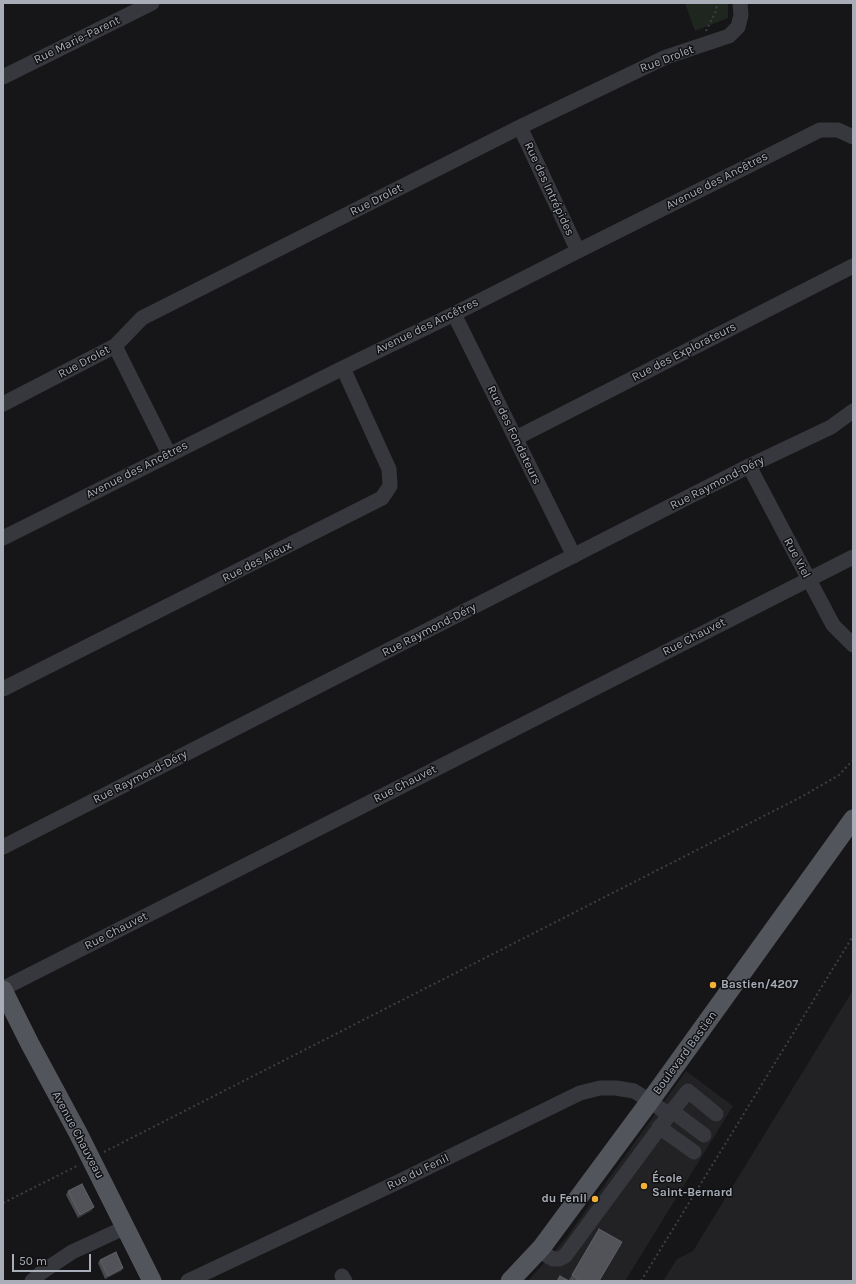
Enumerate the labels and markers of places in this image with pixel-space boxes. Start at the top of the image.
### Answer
place label: Bastien/4207 [721,978,798,992]
marker: Bastien/4207 [708,980,718,990]
place label: École Saint-Bernard [652,1172,733,1200]
marker: École Saint-Bernard [639,1181,649,1191]
place label: du Fenil [541,1192,587,1206]
marker: du Fenil [590,1194,600,1204]

